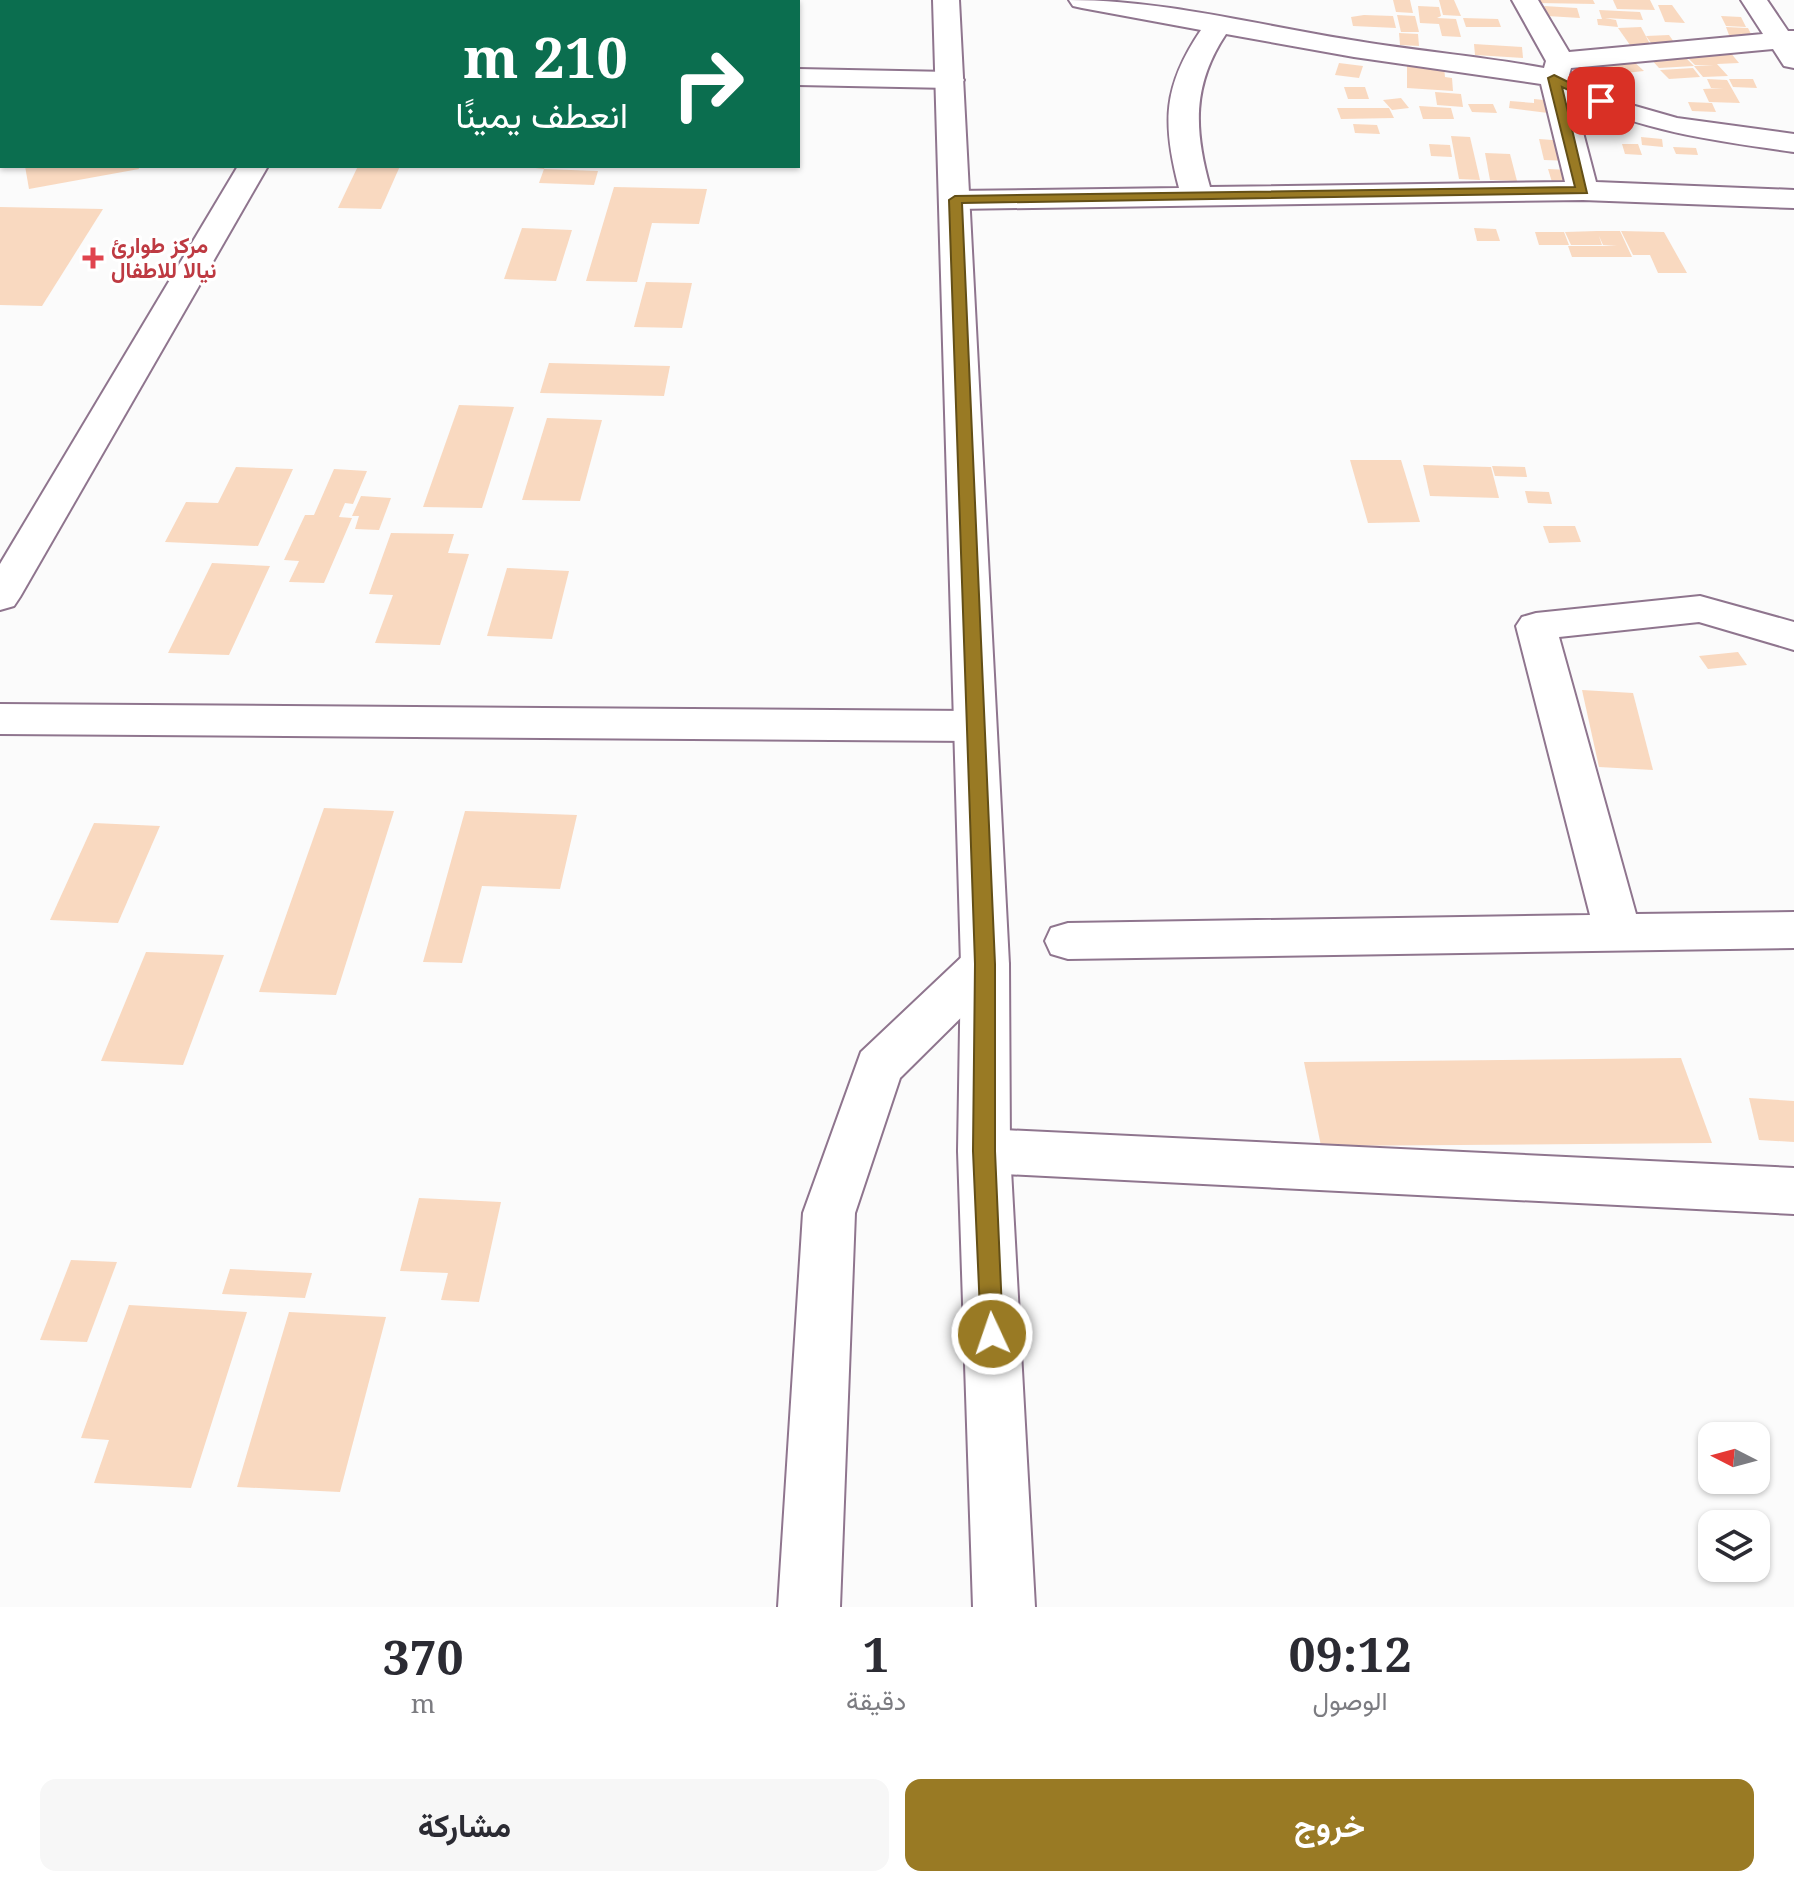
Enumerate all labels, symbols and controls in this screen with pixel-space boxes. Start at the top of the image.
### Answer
text: 210 m [463,18,628,94]
icon: right [656,32,760,136]
pin [1567,67,1635,135]
icon: arrive [1579,79,1623,123]
text: انعطف يمينًا [455,90,628,139]
place label: مركز طوارئ نيالا للاطفال [111,229,216,284]
marker: مركز طوارئ نيالا للاطفال [82,247,104,269]
position arrow [950,1292,1034,1376]
north arrow [1698,1422,1770,1494]
map controls [1698,1422,1770,1582]
button: layers [1698,1510,1770,1582]
text: 1 [863,1621,890,1686]
text: 09:12 [1289,1621,1412,1686]
text: 370 [382,1624,464,1689]
text: دقيقة [846,1682,906,1718]
text: الوصول [1313,1682,1388,1718]
text: m [411,1685,435,1721]
button: مشاركة [40,1779,889,1871]
button: خروج [905,1779,1754,1871]

